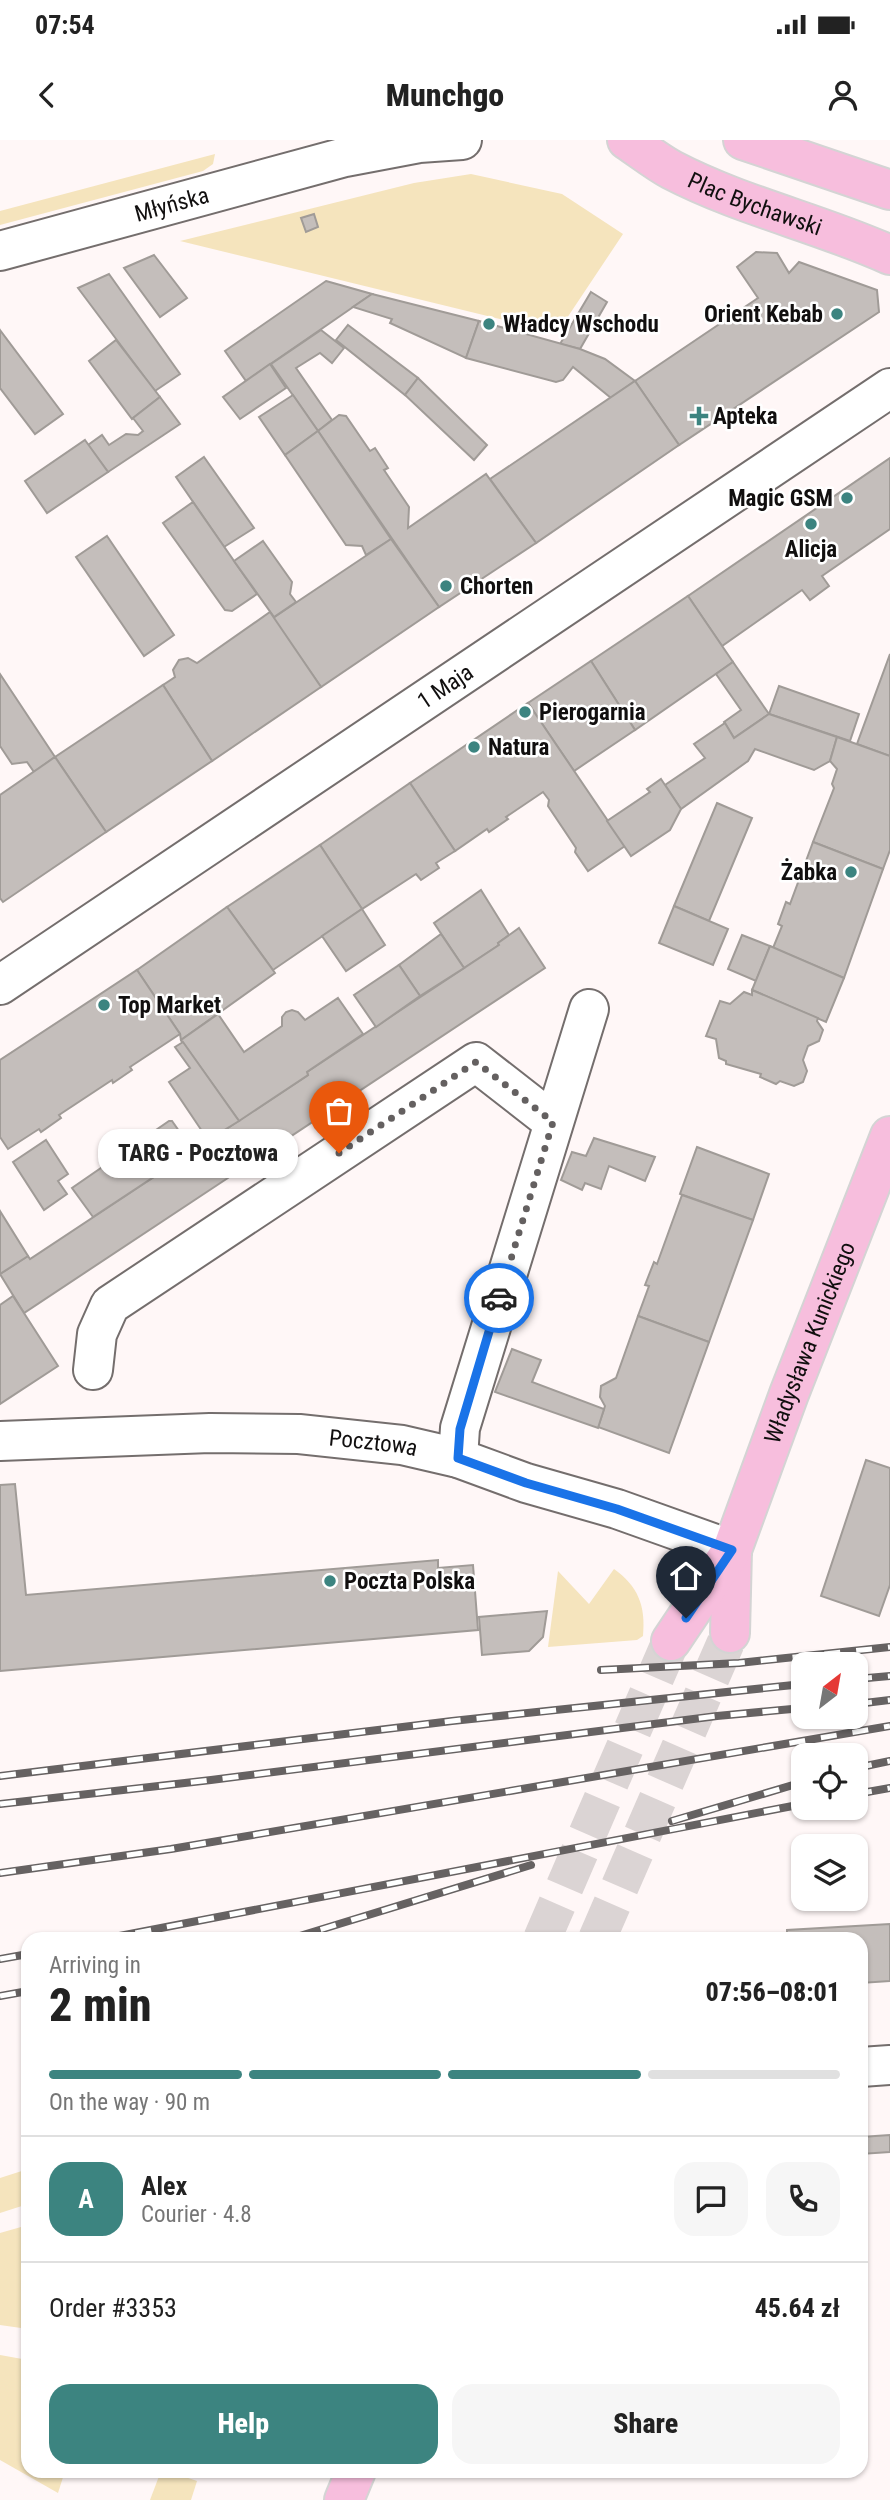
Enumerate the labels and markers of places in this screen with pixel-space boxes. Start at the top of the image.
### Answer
place label: Orient Kebab [704,301,823,328]
marker: Orient Kebab [829,306,845,322]
place label: Władcy Wschodu [503,311,659,338]
marker: Władcy Wschodu [481,316,497,332]
place label: Apteka [713,403,778,430]
marker: Apteka [691,408,707,424]
place label: Magic GSM [728,485,833,512]
marker: Magic GSM [839,490,855,506]
marker: Alicja [803,516,819,532]
place label: Alicja [785,536,837,563]
place label: Chorten [460,573,533,600]
marker: Chorten [438,578,454,594]
place label: Pierogarnia [539,699,646,726]
marker: Pierogarnia [517,704,533,720]
place label: Natura [488,734,550,761]
marker: Natura [466,739,482,755]
place label: Żabka [781,858,837,886]
marker: Żabka [843,864,859,880]
place label: Top Market [118,992,221,1019]
marker: Top Market [96,997,112,1013]
pin [309,1081,369,1153]
callout: TARG - Pocztowa [98,1128,297,1178]
pin [656,1546,716,1618]
place label: Poczta Polska [344,1568,475,1595]
marker: Poczta Polska [322,1573,338,1589]

